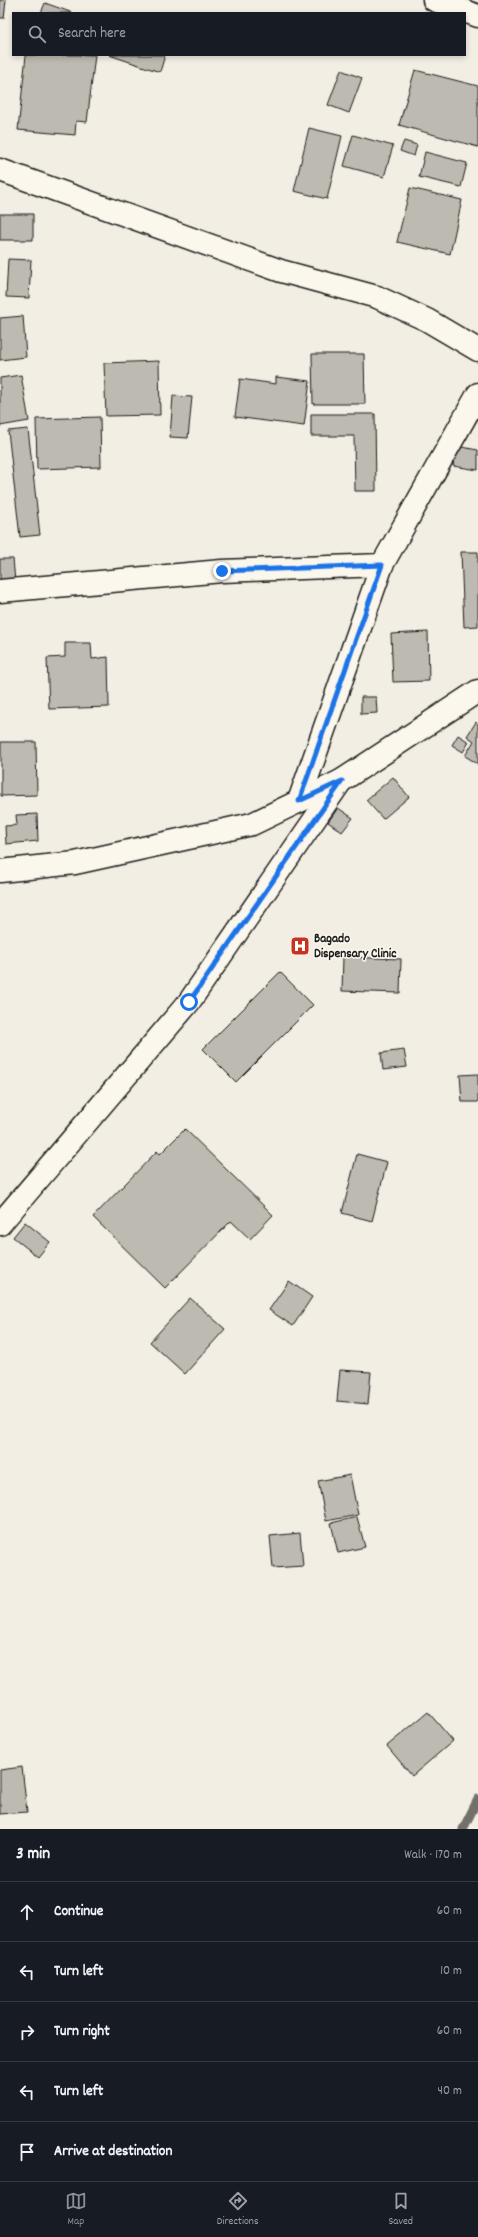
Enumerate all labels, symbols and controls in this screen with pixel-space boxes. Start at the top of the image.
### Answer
search box [12,12,466,56]
icon: search [26,23,48,45]
text: Search here [58,23,126,45]
route end [213,562,231,580]
place label: Bagado Dispensary Clinic [314,930,396,964]
hospital icon: Bagado Dispensary Clinic [289,935,311,957]
route start [180,993,198,1011]
text: 3 min [16,1843,50,1867]
text: Walk · 170 m [404,1846,462,1865]
icon: ahead [16,1901,38,1923]
text: Continue [54,1901,103,1923]
text: 60 m [437,1902,462,1921]
icon: left [16,1961,38,1983]
text: Turn left [54,1961,103,1983]
text: 10 m [440,1962,462,1981]
icon: right [16,2021,38,2043]
text: Turn right [54,2021,110,2043]
text: 60 m [437,2022,462,2041]
icon: left [16,2081,38,2103]
text: Turn left [54,2081,103,2103]
text: 40 m [438,2082,462,2101]
icon: arrive [16,2141,38,2163]
text: Arrive at destination [54,2141,172,2163]
tab: Map [65,2190,87,2230]
tab: Directions [217,2190,259,2230]
tab: Saved [388,2190,413,2230]

